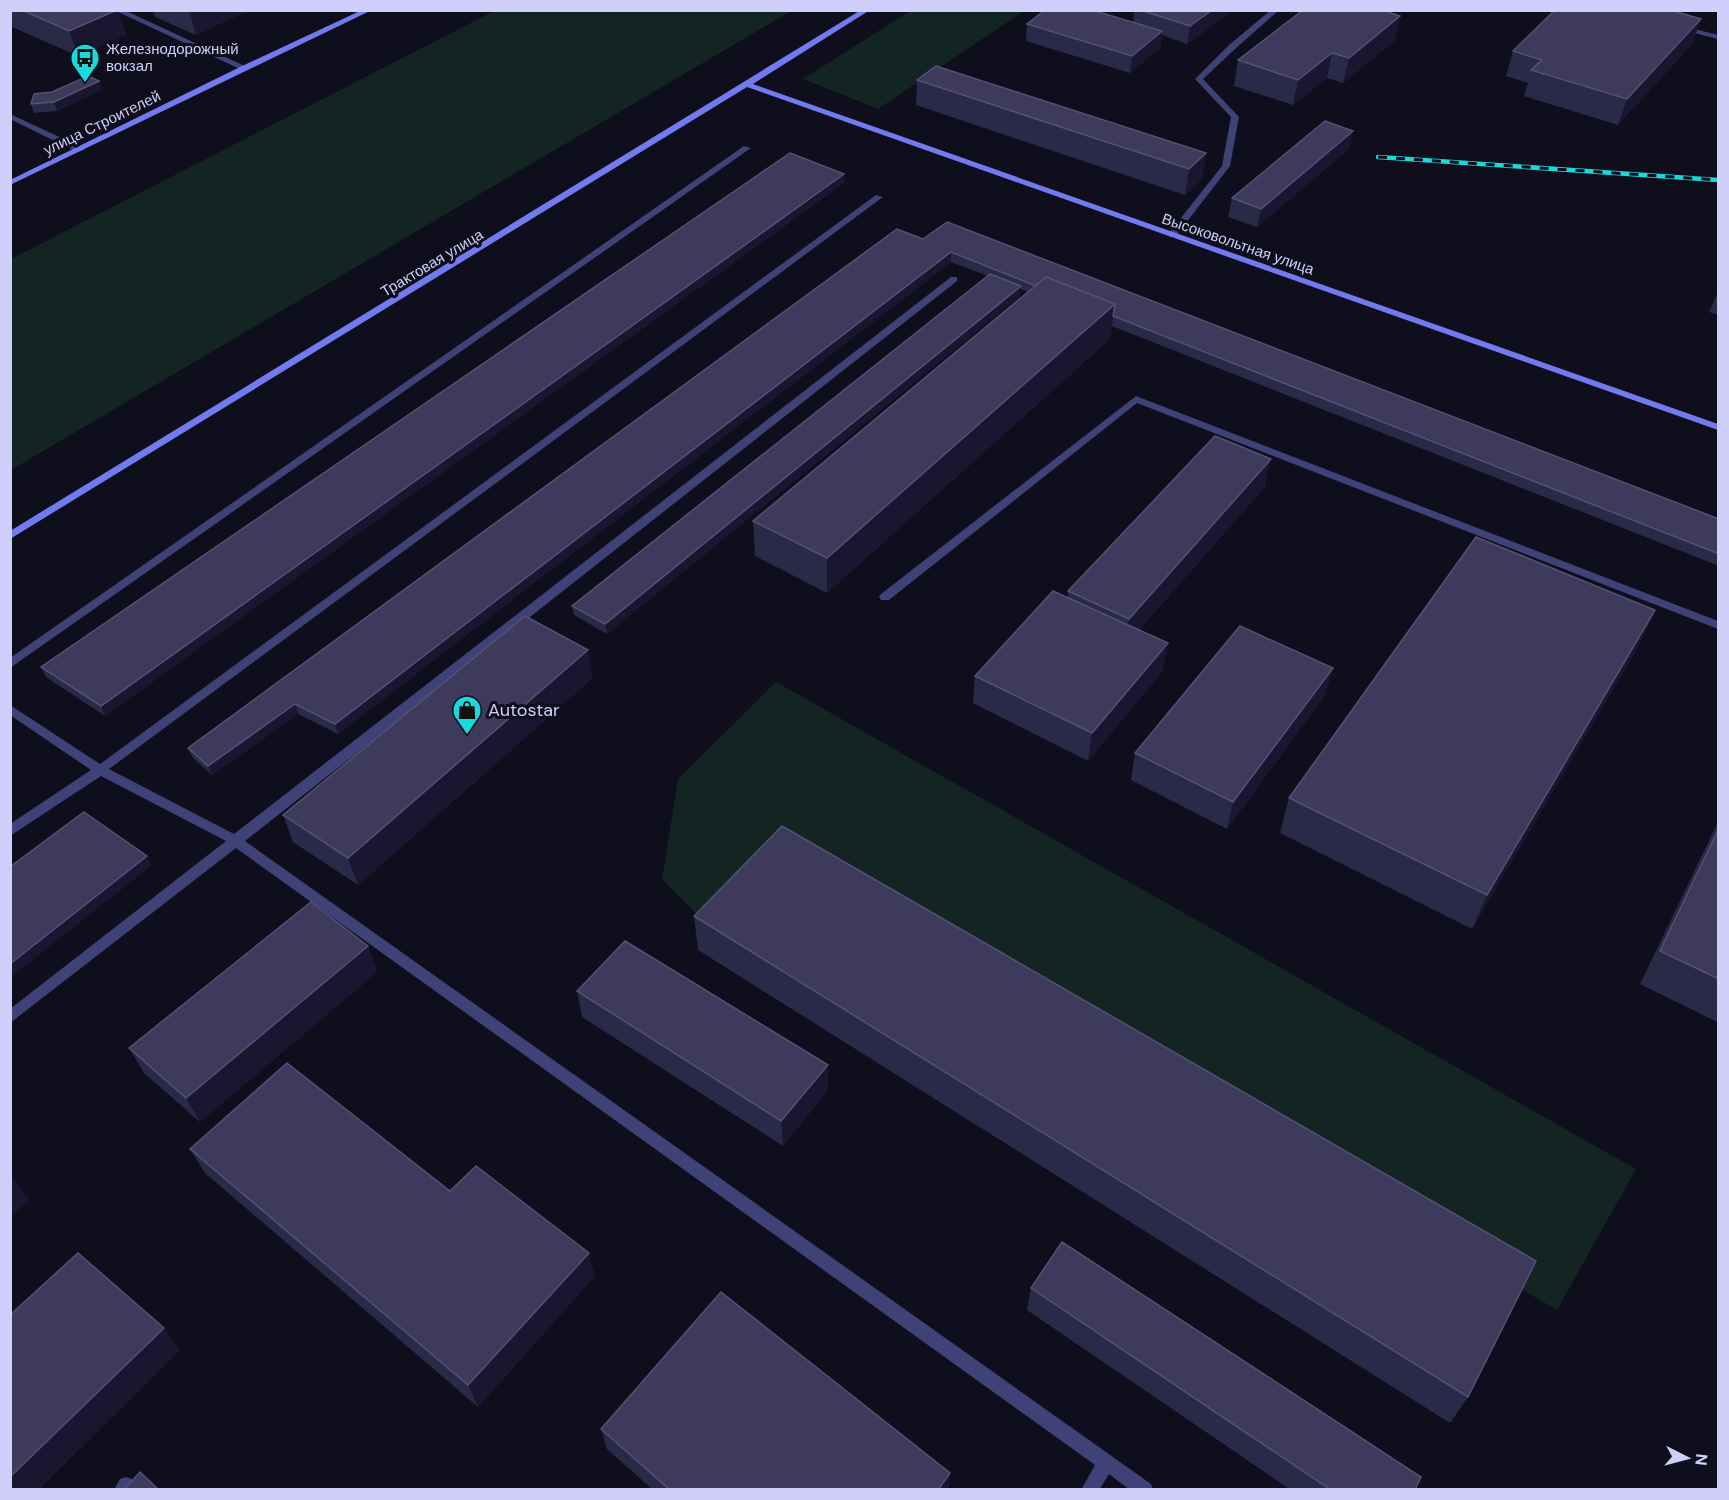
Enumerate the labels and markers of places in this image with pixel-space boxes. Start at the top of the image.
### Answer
place label: Железнодорожный вокзал [106,39,239,76]
bus stop icon: Железнодорожный вокзал [69,42,101,84]
shop icon: Autostar [451,694,483,736]
place label: Autostar [488,698,560,722]

